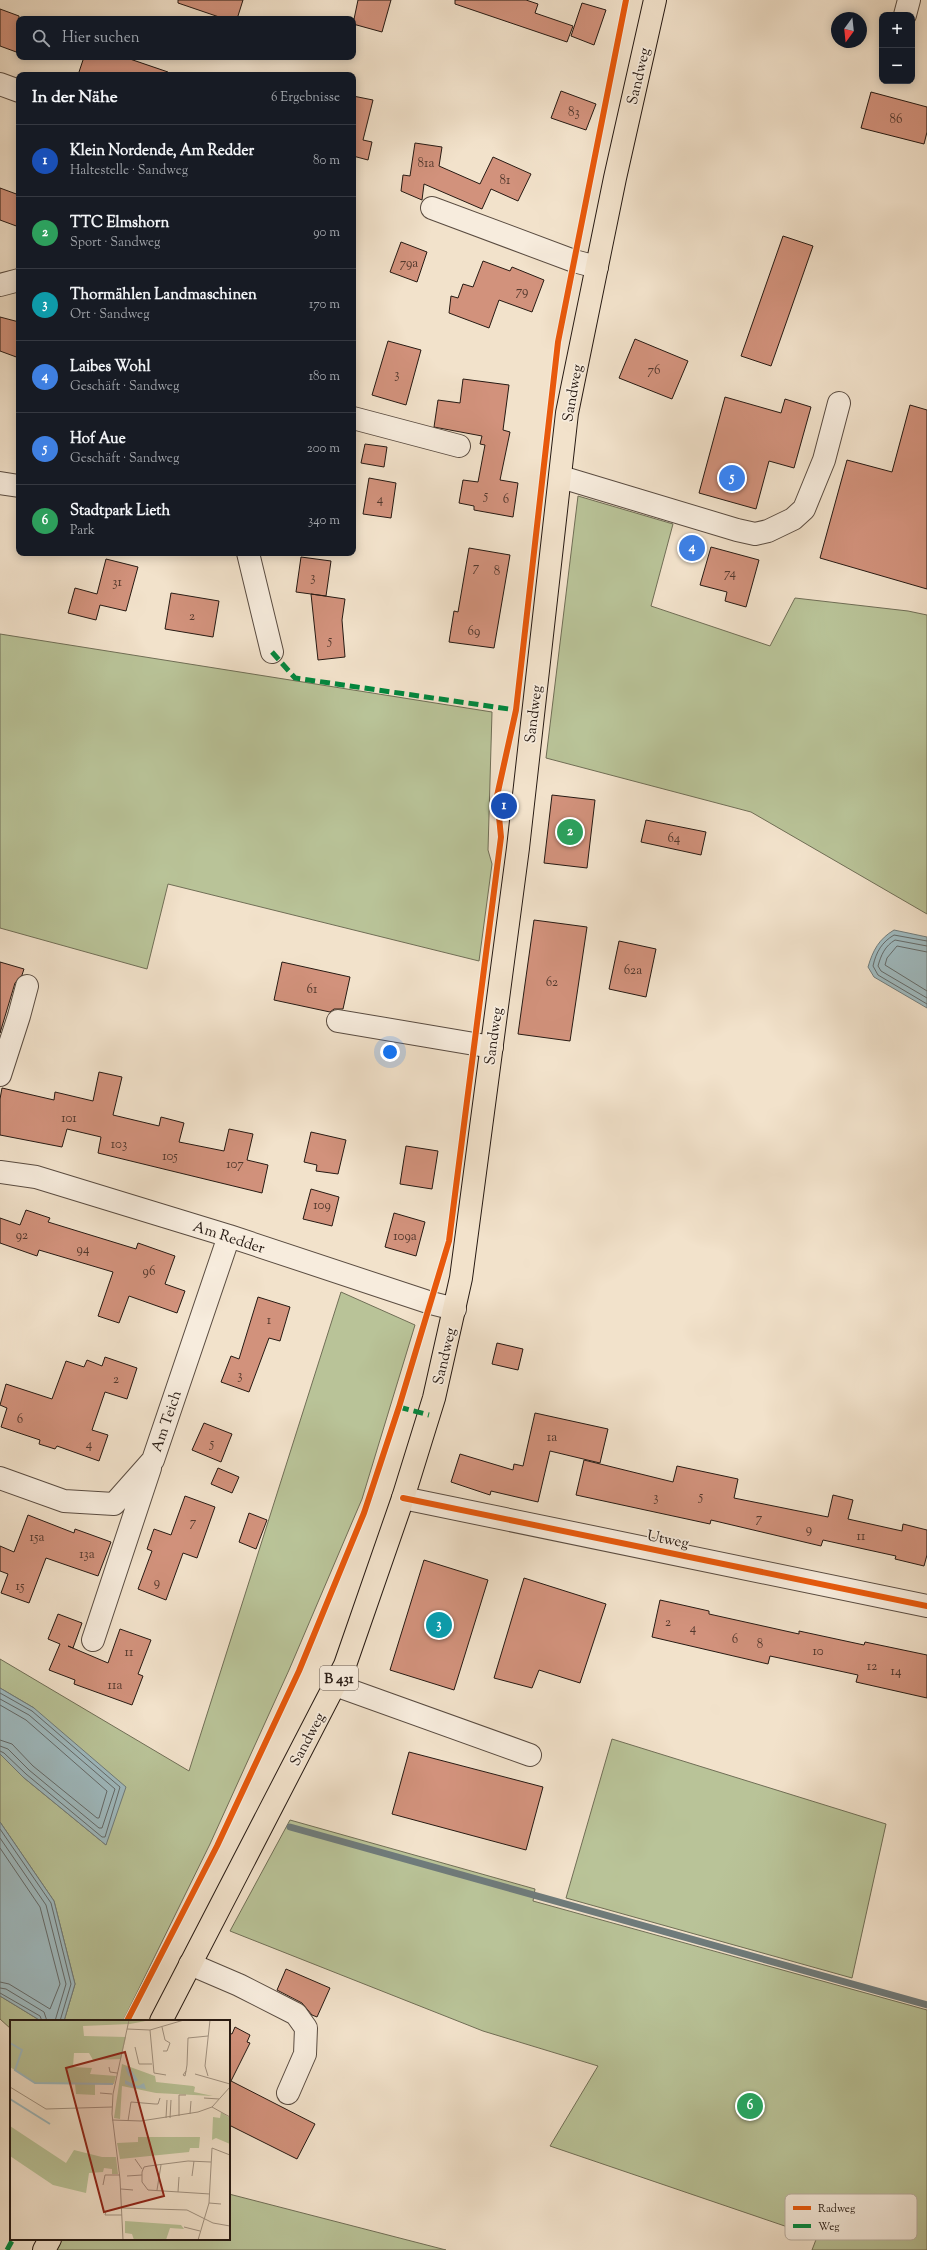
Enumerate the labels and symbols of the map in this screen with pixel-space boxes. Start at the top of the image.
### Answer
north arrow [831,12,867,48]
street label: Sandweg [623,46,656,107]
house number: 83 [568,104,580,122]
house number: 86 [890,111,902,129]
house number: 81a [418,155,434,173]
house number: 81 [500,172,511,190]
house number: 79a [400,255,418,273]
house number: 79 [516,283,528,301]
house number: 76 [648,362,660,380]
street label: Sandweg [558,363,589,424]
house number: 3 [394,366,400,384]
pin: 5 [719,463,745,493]
house number: 5 [483,487,489,505]
house number: 4 [377,491,384,509]
house number: 6 [503,491,509,509]
pin: 4 [679,533,705,563]
house number: 7 [473,559,480,577]
house number: 8 [494,563,500,581]
house number: 74 [724,565,737,583]
house number: 3 [310,569,316,587]
house number: 31 [112,574,122,592]
house number: 2 [189,608,195,626]
house number: 69 [468,623,480,641]
house number: 5 [327,632,333,650]
street label: Sandweg [521,684,548,744]
pin: 1 [491,791,517,821]
pin: 2 [557,817,583,847]
house number: 64 [668,830,681,848]
house number: 62a [624,962,642,980]
house number: 62 [546,974,558,992]
house number: 61 [307,981,318,999]
street label: Sandweg [480,1006,509,1066]
your location [380,1042,400,1062]
house number: 101 [61,1110,77,1128]
house number: 103 [111,1136,127,1154]
house number: 105 [162,1148,178,1166]
house number: 107 [226,1156,244,1174]
house number: 109 [313,1197,331,1215]
street label: Am Redder [190,1217,268,1260]
house number: 92 [16,1227,28,1245]
house number: 109a [393,1228,417,1246]
house number: 94 [77,1241,90,1259]
house number: 96 [143,1263,155,1281]
house number: 1 [267,1312,272,1330]
street label: Sandweg [429,1326,462,1387]
house number: 3 [237,1367,243,1385]
house number: 2 [113,1371,119,1389]
street label: Am Teich [147,1388,188,1455]
house number: 6 [17,1411,23,1429]
house number: 1a [547,1429,557,1447]
house number: 5 [209,1435,215,1453]
house number: 4 [86,1436,93,1454]
house number: 5 [698,1488,704,1506]
house number: 3 [653,1489,659,1507]
house number: 7 [756,1510,763,1528]
house number: 7 [190,1514,197,1532]
house number: 9 [806,1521,812,1539]
street label: Utweg [645,1526,691,1555]
house number: 11 [857,1528,866,1546]
house number: 15a [30,1529,44,1547]
house number: 13a [79,1546,95,1564]
house number: 9 [154,1574,160,1592]
house number: 15 [16,1578,25,1596]
pin: 3 [426,1610,452,1640]
house number: 2 [665,1614,671,1632]
house number: 4 [690,1620,697,1638]
house number: 6 [732,1631,738,1649]
house number: 8 [757,1636,763,1654]
house number: 10 [812,1643,824,1661]
house number: 11 [125,1644,134,1662]
house number: 12 [867,1658,877,1676]
house number: 14 [891,1663,902,1681]
road number: B 431 [320,1666,358,1690]
house number: 11a [108,1677,122,1695]
street label: Sandweg [285,1709,331,1770]
inset map [10,2020,230,2240]
pin: 6 [737,2091,763,2121]
legend [785,2194,917,2240]
text: Radweg [818,2201,856,2217]
text: Weg [818,2219,840,2235]

